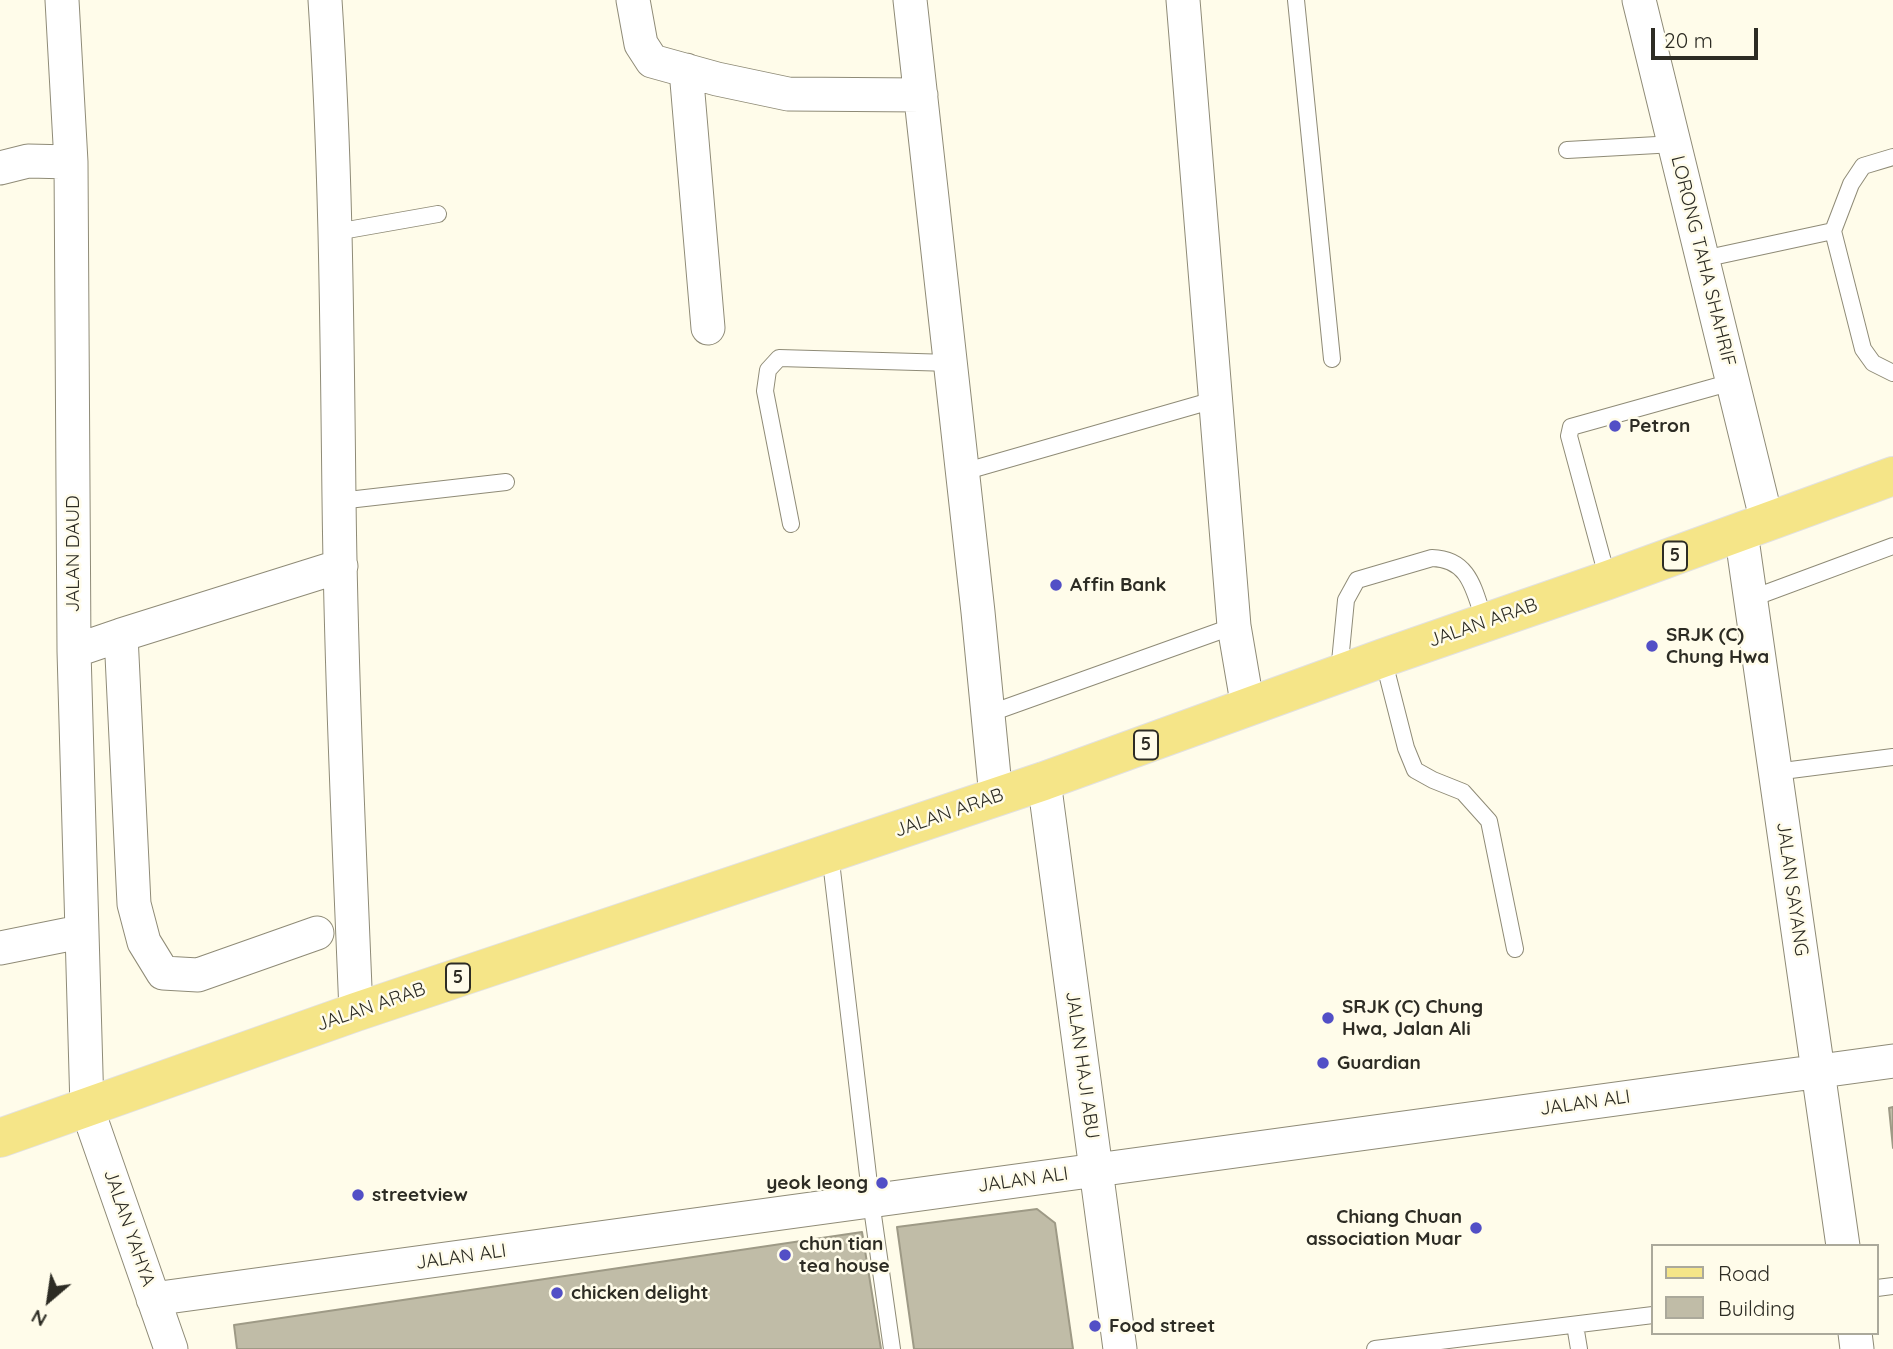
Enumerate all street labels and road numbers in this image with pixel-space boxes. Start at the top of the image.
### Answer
street label: LORONG TAHA SHAHRIF [1666,153,1740,369]
street label: JALAN DAUD [62,495,84,613]
road number: 5 [1663,542,1687,570]
street label: JALAN ARAB [1425,594,1541,652]
road number: 5 [1134,730,1158,760]
street label: JALAN ARAB [891,784,1007,842]
street label: JALAN SAYANG [1771,820,1813,958]
road number: 5 [446,964,470,993]
street label: JALAN ARAB [313,978,429,1036]
street label: JALAN HAJI ABU [1060,989,1104,1141]
street label: JALAN ALI [1538,1085,1632,1121]
street label: JALAN ALI [976,1162,1070,1198]
street label: JALAN YAHYA [98,1167,160,1289]
street label: JALAN ALI [414,1239,508,1275]

